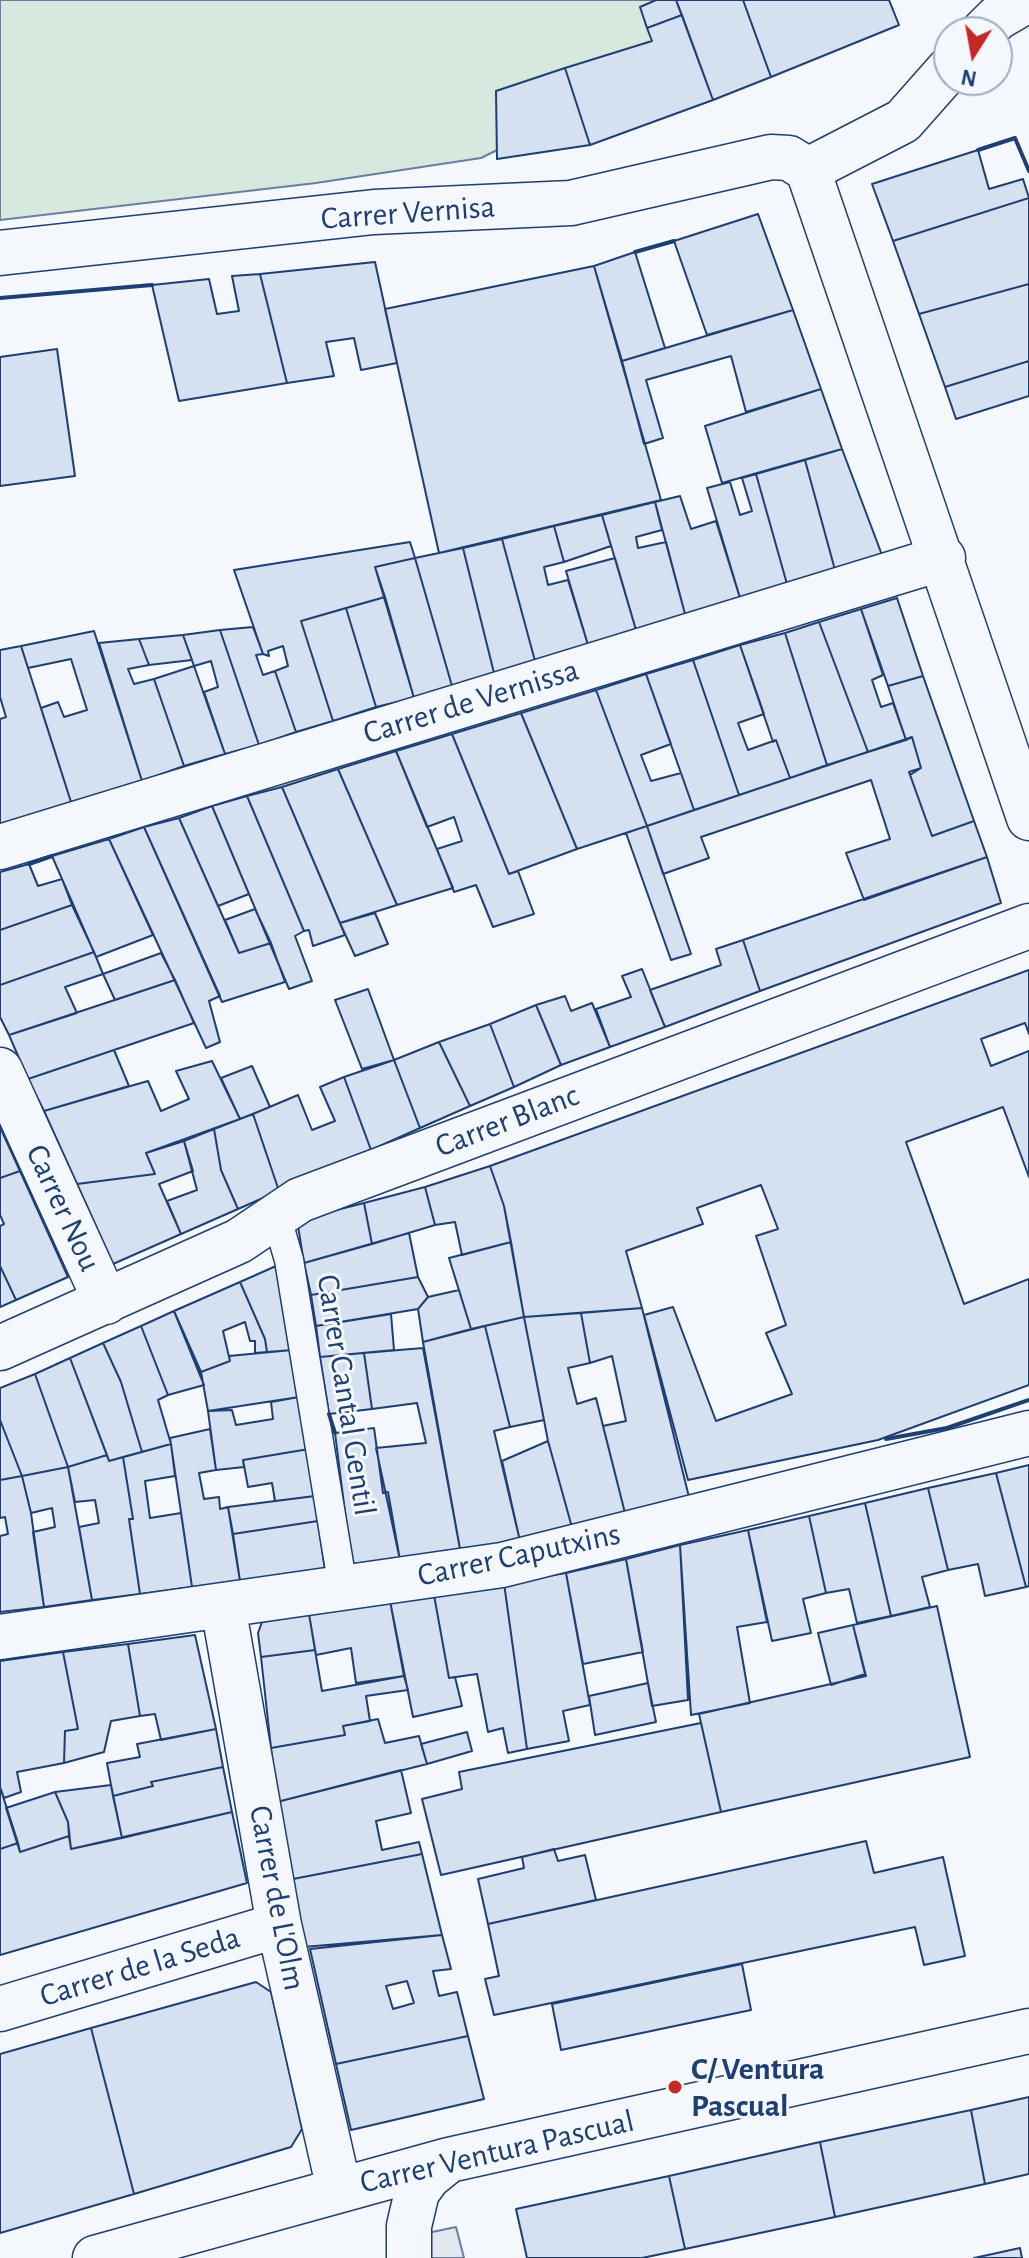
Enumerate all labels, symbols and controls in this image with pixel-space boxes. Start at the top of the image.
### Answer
north arrow [933,16,1013,96]
text: N [959,65,978,90]
street label: Carrer Vernisa [320,188,496,238]
street label: Carrer de Vernissa [359,651,583,753]
street label: Carrer Blanc [430,1076,584,1166]
street label: Carrer Nou [17,1139,109,1277]
street label: Carrer Cantal Gentil [308,1272,384,1518]
street label: Carrer Caputxins [414,1515,624,1595]
street label: Carrer de L'Olm [240,1802,314,1994]
street label: Carrer de la Seda [35,1918,245,2016]
place label: C/ Ventura Pascual [691,2050,824,2125]
marker: C/ Ventura Pascual [666,2078,684,2096]
street label: Carrer Ventura Pascual [356,2102,638,2202]

